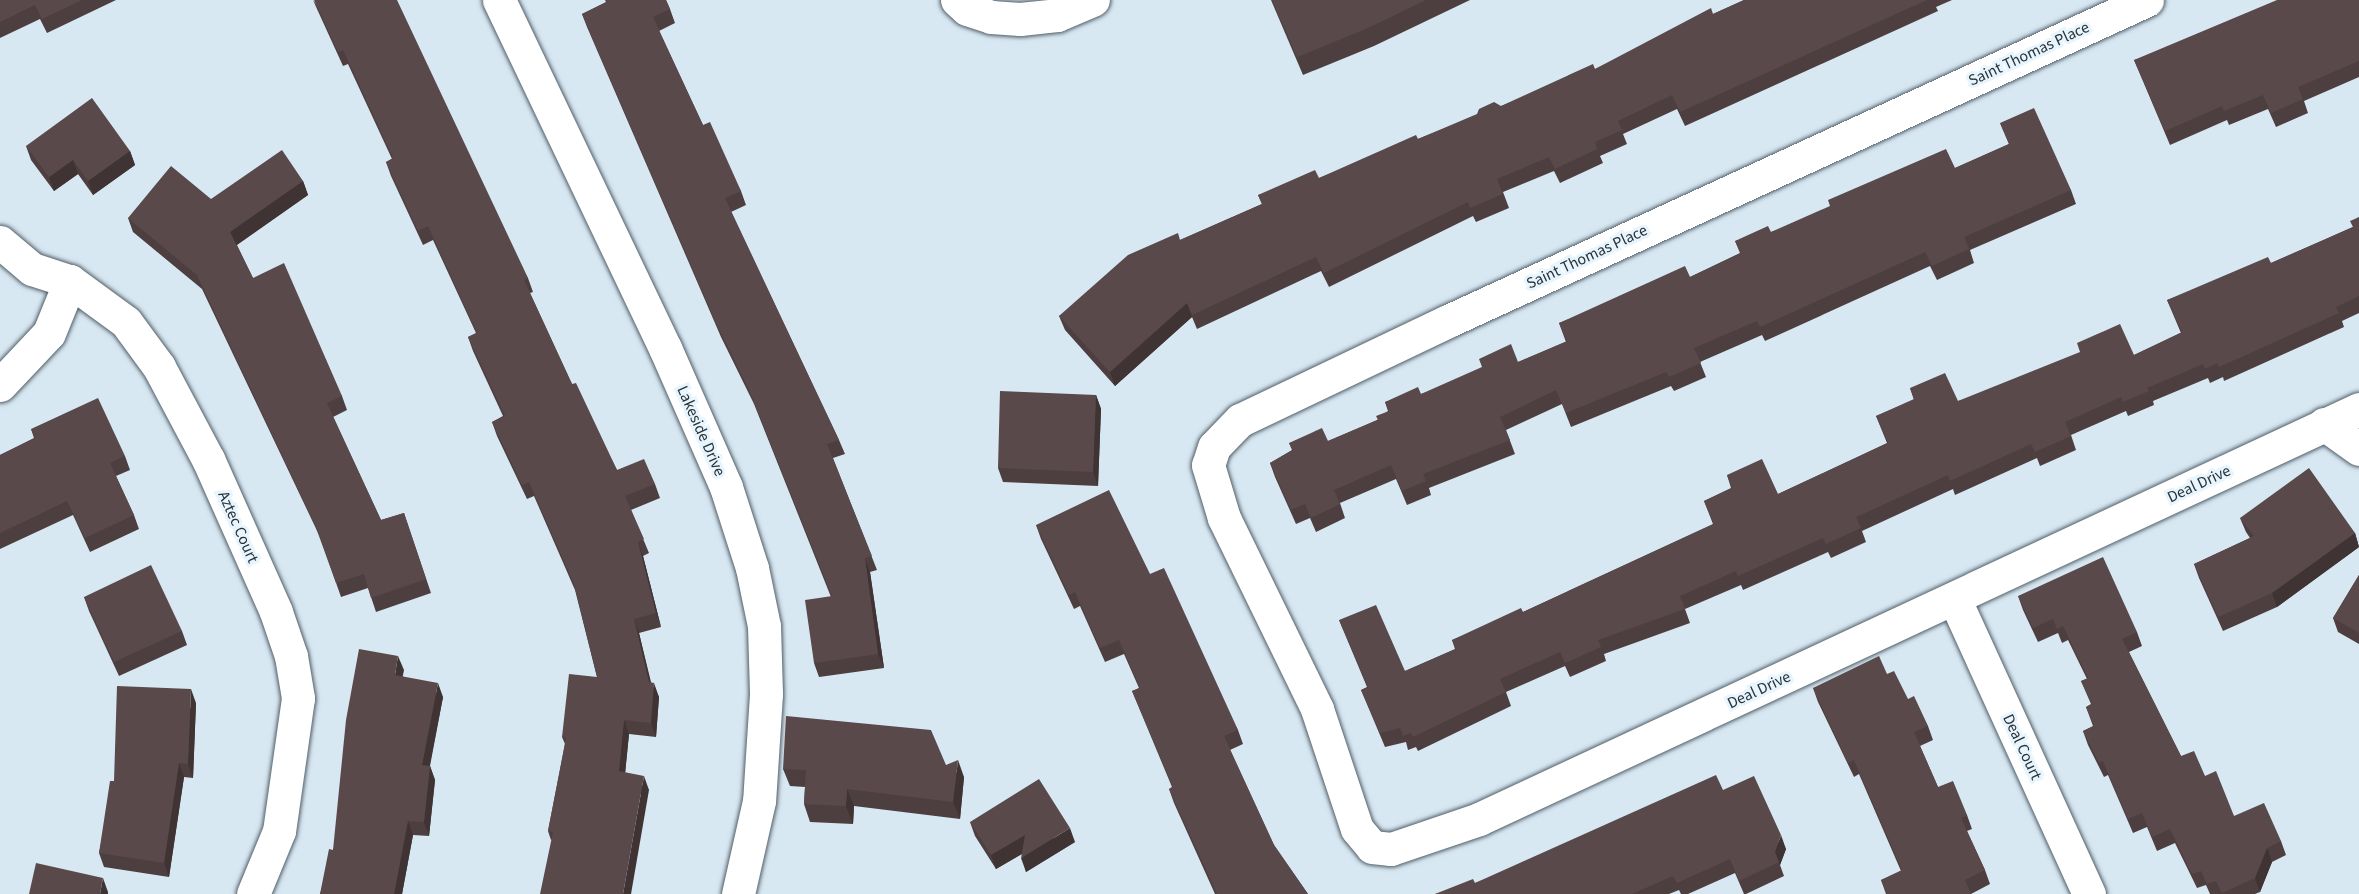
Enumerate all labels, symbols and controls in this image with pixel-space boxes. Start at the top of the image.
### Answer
street label: Saint Thomas Place [1965,18,2093,90]
street label: Saint Thomas Place [1523,221,1651,293]
street label: Lakeside Drive [673,383,729,479]
street label: Deal Drive [2164,461,2234,507]
street label: Aztec Court [214,488,262,566]
street label: Deal Drive [1724,667,1794,713]
street label: Deal Court [1998,711,2046,783]

